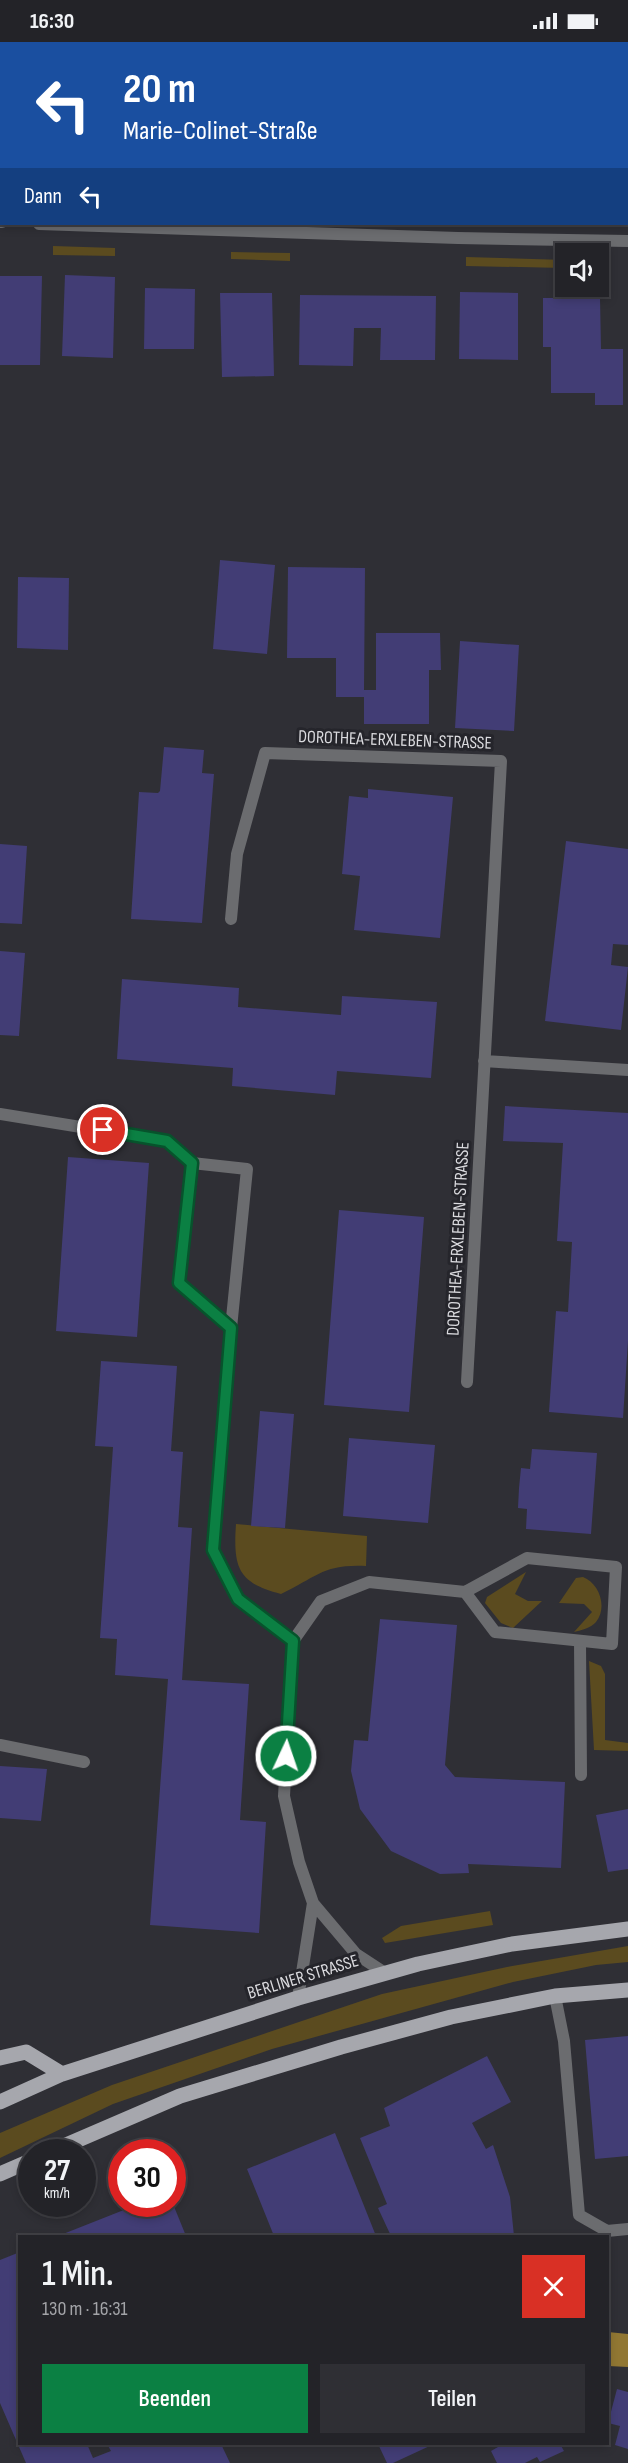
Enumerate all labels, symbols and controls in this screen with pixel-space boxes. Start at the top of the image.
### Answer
text: 16:30 [30,8,74,35]
text: 20 m [123,64,196,115]
icon: left [24,66,102,144]
text: Marie-Colinet-Straße [123,115,318,147]
icon: left [74,180,107,213]
text: Dann [24,183,62,210]
map controls [555,243,609,297]
button: sound [555,243,609,297]
street label: DOROTHEA-ERXLEBEN-STRASSE [298,726,492,754]
pin [77,1104,128,1155]
icon: arrive [86,1113,119,1146]
street label: DOROTHEA-ERXLEBEN-STRASSE [442,1142,474,1336]
position arrow [254,1724,318,1788]
street label: BERLINER STRASSE [245,1950,361,2004]
speed limit sign: 30 [108,2139,186,2217]
text: 27 [44,2153,70,2189]
text: km/h [44,2184,70,2203]
text: 1 Min. [42,2253,114,2296]
button: close [522,2255,585,2318]
text: 130 m · 16:31 [42,2297,128,2321]
button: Beenden [42,2364,308,2433]
button: Teilen [320,2364,585,2433]

